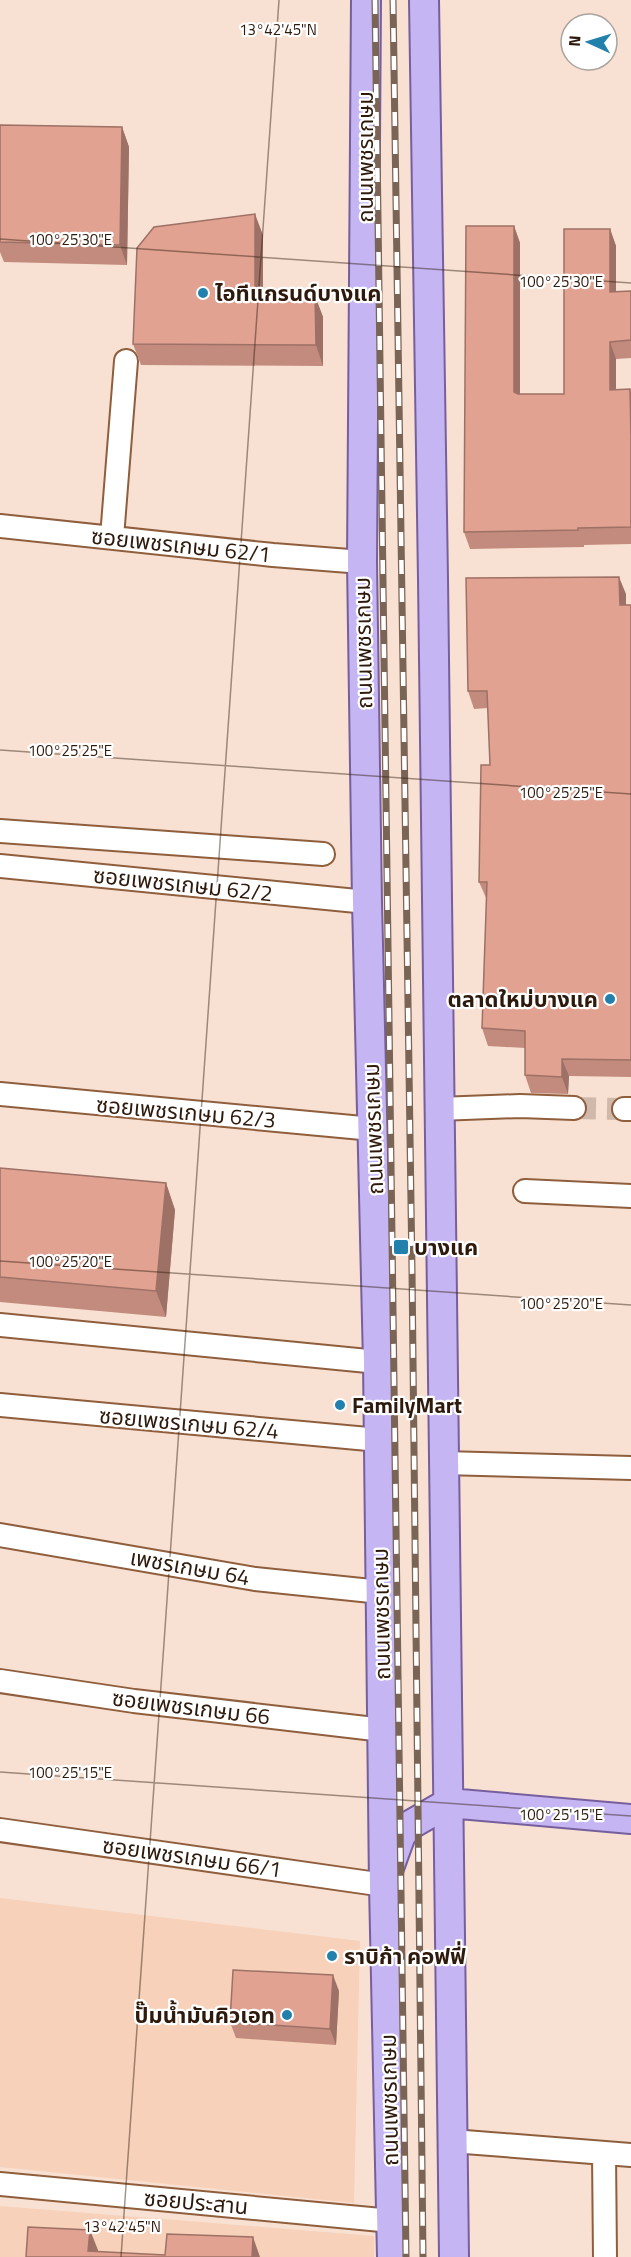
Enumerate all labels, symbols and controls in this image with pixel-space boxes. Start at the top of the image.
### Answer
north arrow [559,12,619,72]
text: 13°42'45"N [239,18,317,41]
text: N [562,35,586,47]
street label: ถนนเพชรเกษม [348,91,382,223]
text: 100°25'30"E [28,228,112,251]
text: 100°25'30"E [519,270,603,293]
place label: ไอทีแกรนด์บางแค [215,276,381,310]
marker: ไอทีแกรนด์บางแค [196,286,210,300]
street label: ซอยเพชรเกษม 62/1 [90,519,272,571]
street label: ถนนเพชรเกษม [345,577,381,709]
text: 100°25'25"E [28,739,112,762]
text: 100°25'25"E [519,781,603,804]
street label: ซอยเพชรเกษม 62/2 [92,858,274,910]
place label: ตลาดใหม่บางแค [447,982,598,1016]
marker: ตลาดใหม่บางแค [603,992,617,1006]
street label: ถนนเพชรเกษม [354,1063,392,1195]
street label: ซอยเพชรเกษม 62/3 [95,1087,277,1137]
place label: บางแค [414,1230,478,1264]
marker: บางแค [392,1238,410,1256]
text: 100°25'20"E [28,1250,112,1273]
text: 100°25'20"E [519,1292,603,1315]
place label: FamilyMart [352,1388,462,1422]
street label: ซอยเพชรเกษม 62/4 [98,1398,280,1448]
marker: FamilyMart [333,1398,347,1412]
street label: เพชรเกษม 64 [127,1540,253,1594]
street label: ถนนเพชรเกษม [363,1548,399,1680]
street label: ซอยเพชรเกษม 66 [110,1680,272,1734]
text: 100°25'15"E [28,1761,112,1784]
text: 100°25'15"E [519,1803,603,1826]
street label: ซอยเพชรเกษม 66/1 [100,1828,284,1886]
place label: ราบิก้า คอฟฟี่ [344,1939,466,1973]
marker: ราบิก้า คอฟฟี่ [325,1949,339,1963]
place label: ปั๊มน้ำมันคิวเอท [134,1998,275,2032]
marker: ปั๊มน้ำมันคิวเอท [280,2008,294,2022]
street label: ถนนเพชรเกษม [371,2034,407,2166]
street label: ซอยประสาน [143,2181,249,2223]
text: 13°42'45"N [83,2215,161,2238]

